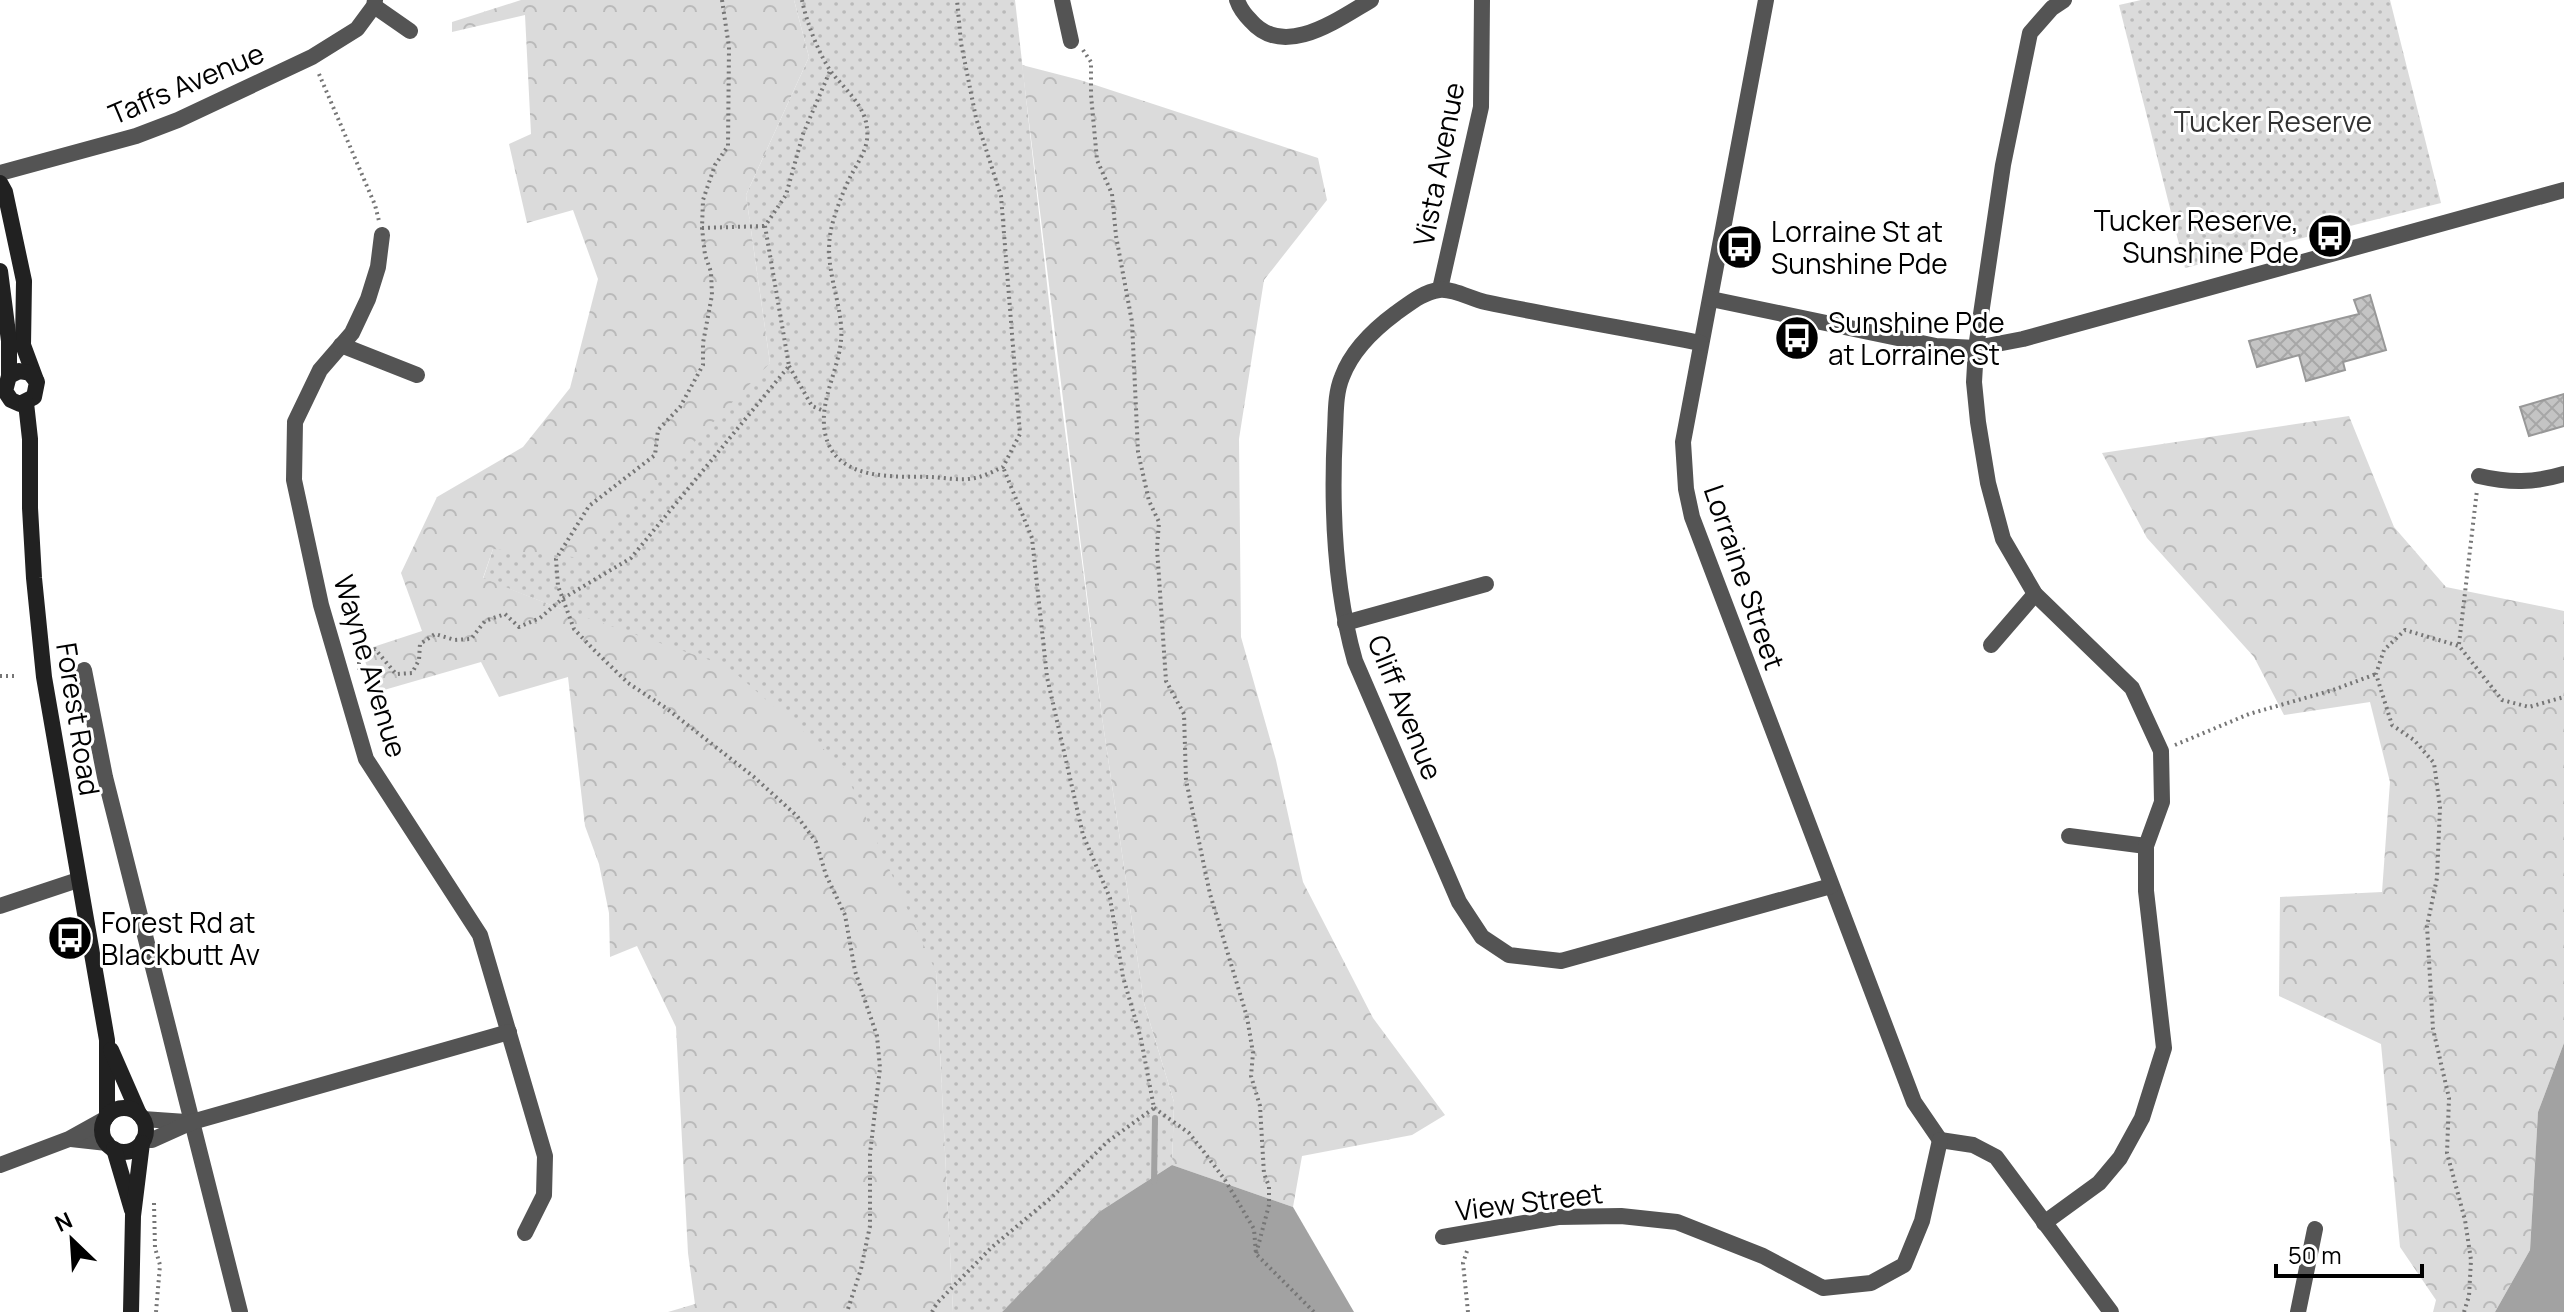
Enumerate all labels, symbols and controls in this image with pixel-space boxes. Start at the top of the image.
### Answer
street label: Taffs Avenue [103,33,269,133]
street label: Vista Avenue [1404,79,1472,249]
park label: Tucker Reserve [2174,102,2372,140]
place label: Tucker Reserve, Sunshine Pde [2094,201,2299,271]
place label: Lorraine St at Sunshine Pde [1771,212,1948,282]
bus stop icon: Tucker Reserve, Sunshine Pde [2306,212,2354,260]
bus stop icon: Lorraine St at Sunshine Pde [1716,223,1764,271]
place label: Sunshine Pde at Lorraine St [1828,303,2005,373]
bus stop icon: Sunshine Pde at Lorraine St [1773,314,1821,362]
street label: Lorraine Street [1696,479,1794,675]
street label: Wayne Avenue [325,570,417,762]
street label: Cliff Avenue [1360,629,1452,785]
street label: Forest Road [48,640,110,798]
place label: Forest Rd at Blackbutt Av [101,903,260,973]
bus stop icon: Forest Rd at Blackbutt Av [46,914,94,962]
street label: View Street [1453,1173,1605,1229]
north arrow [32,1200,112,1280]
text: N [50,1205,77,1239]
scale bar [2276,1228,2422,1278]
text: 50 m [2288,1238,2342,1271]

